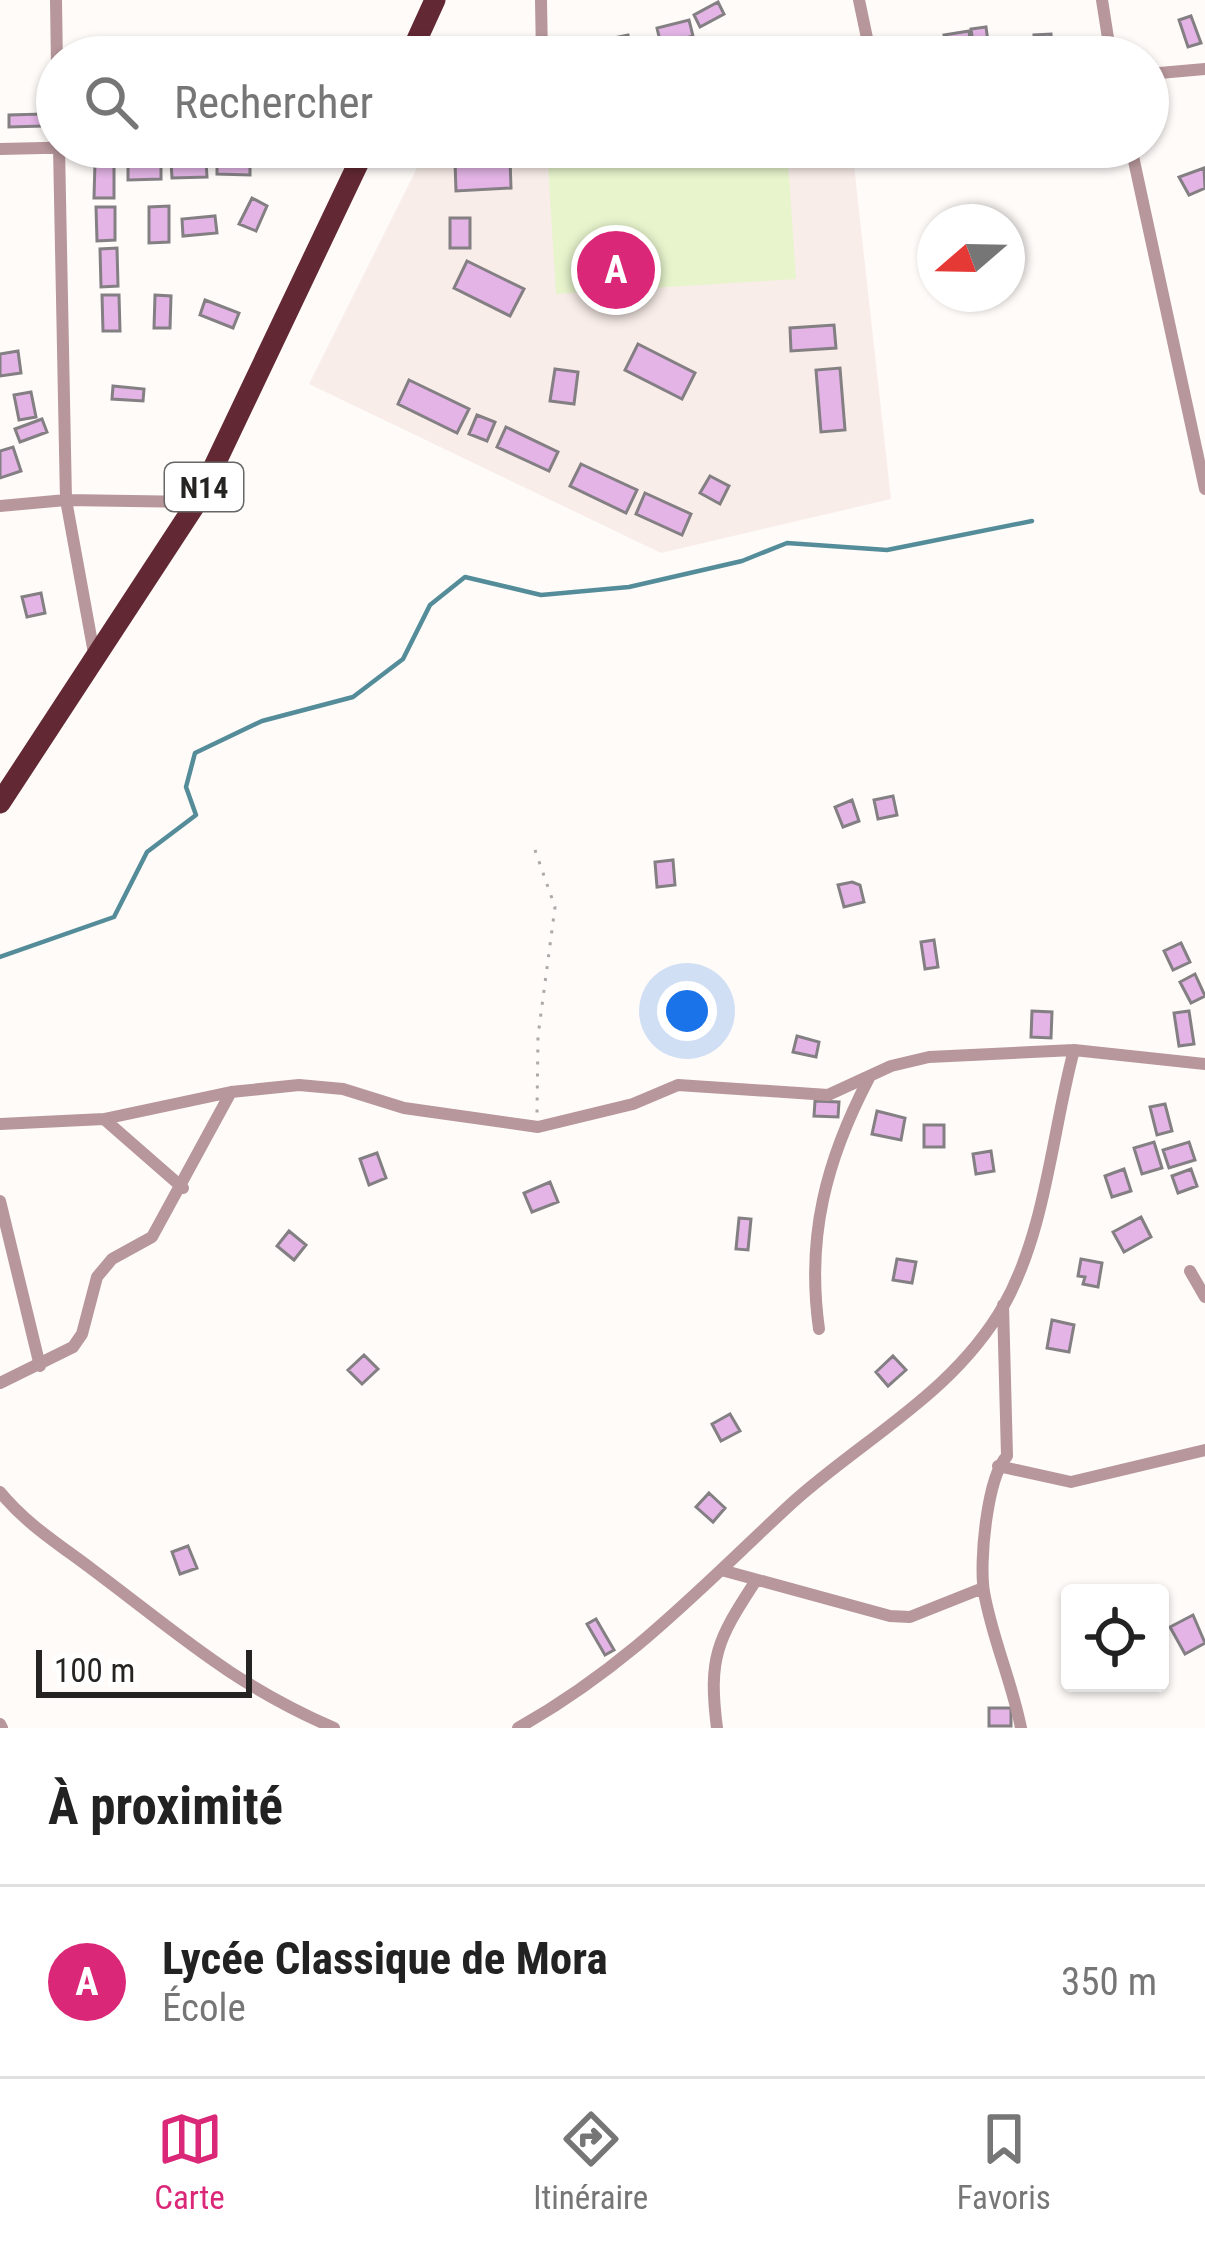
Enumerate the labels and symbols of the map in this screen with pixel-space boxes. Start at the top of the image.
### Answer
north arrow [917,204,1025,312]
pin: A [577,225,655,315]
road number: N14 [165,463,243,511]
your location [657,981,717,1041]
scale bar [36,1644,252,1697]

